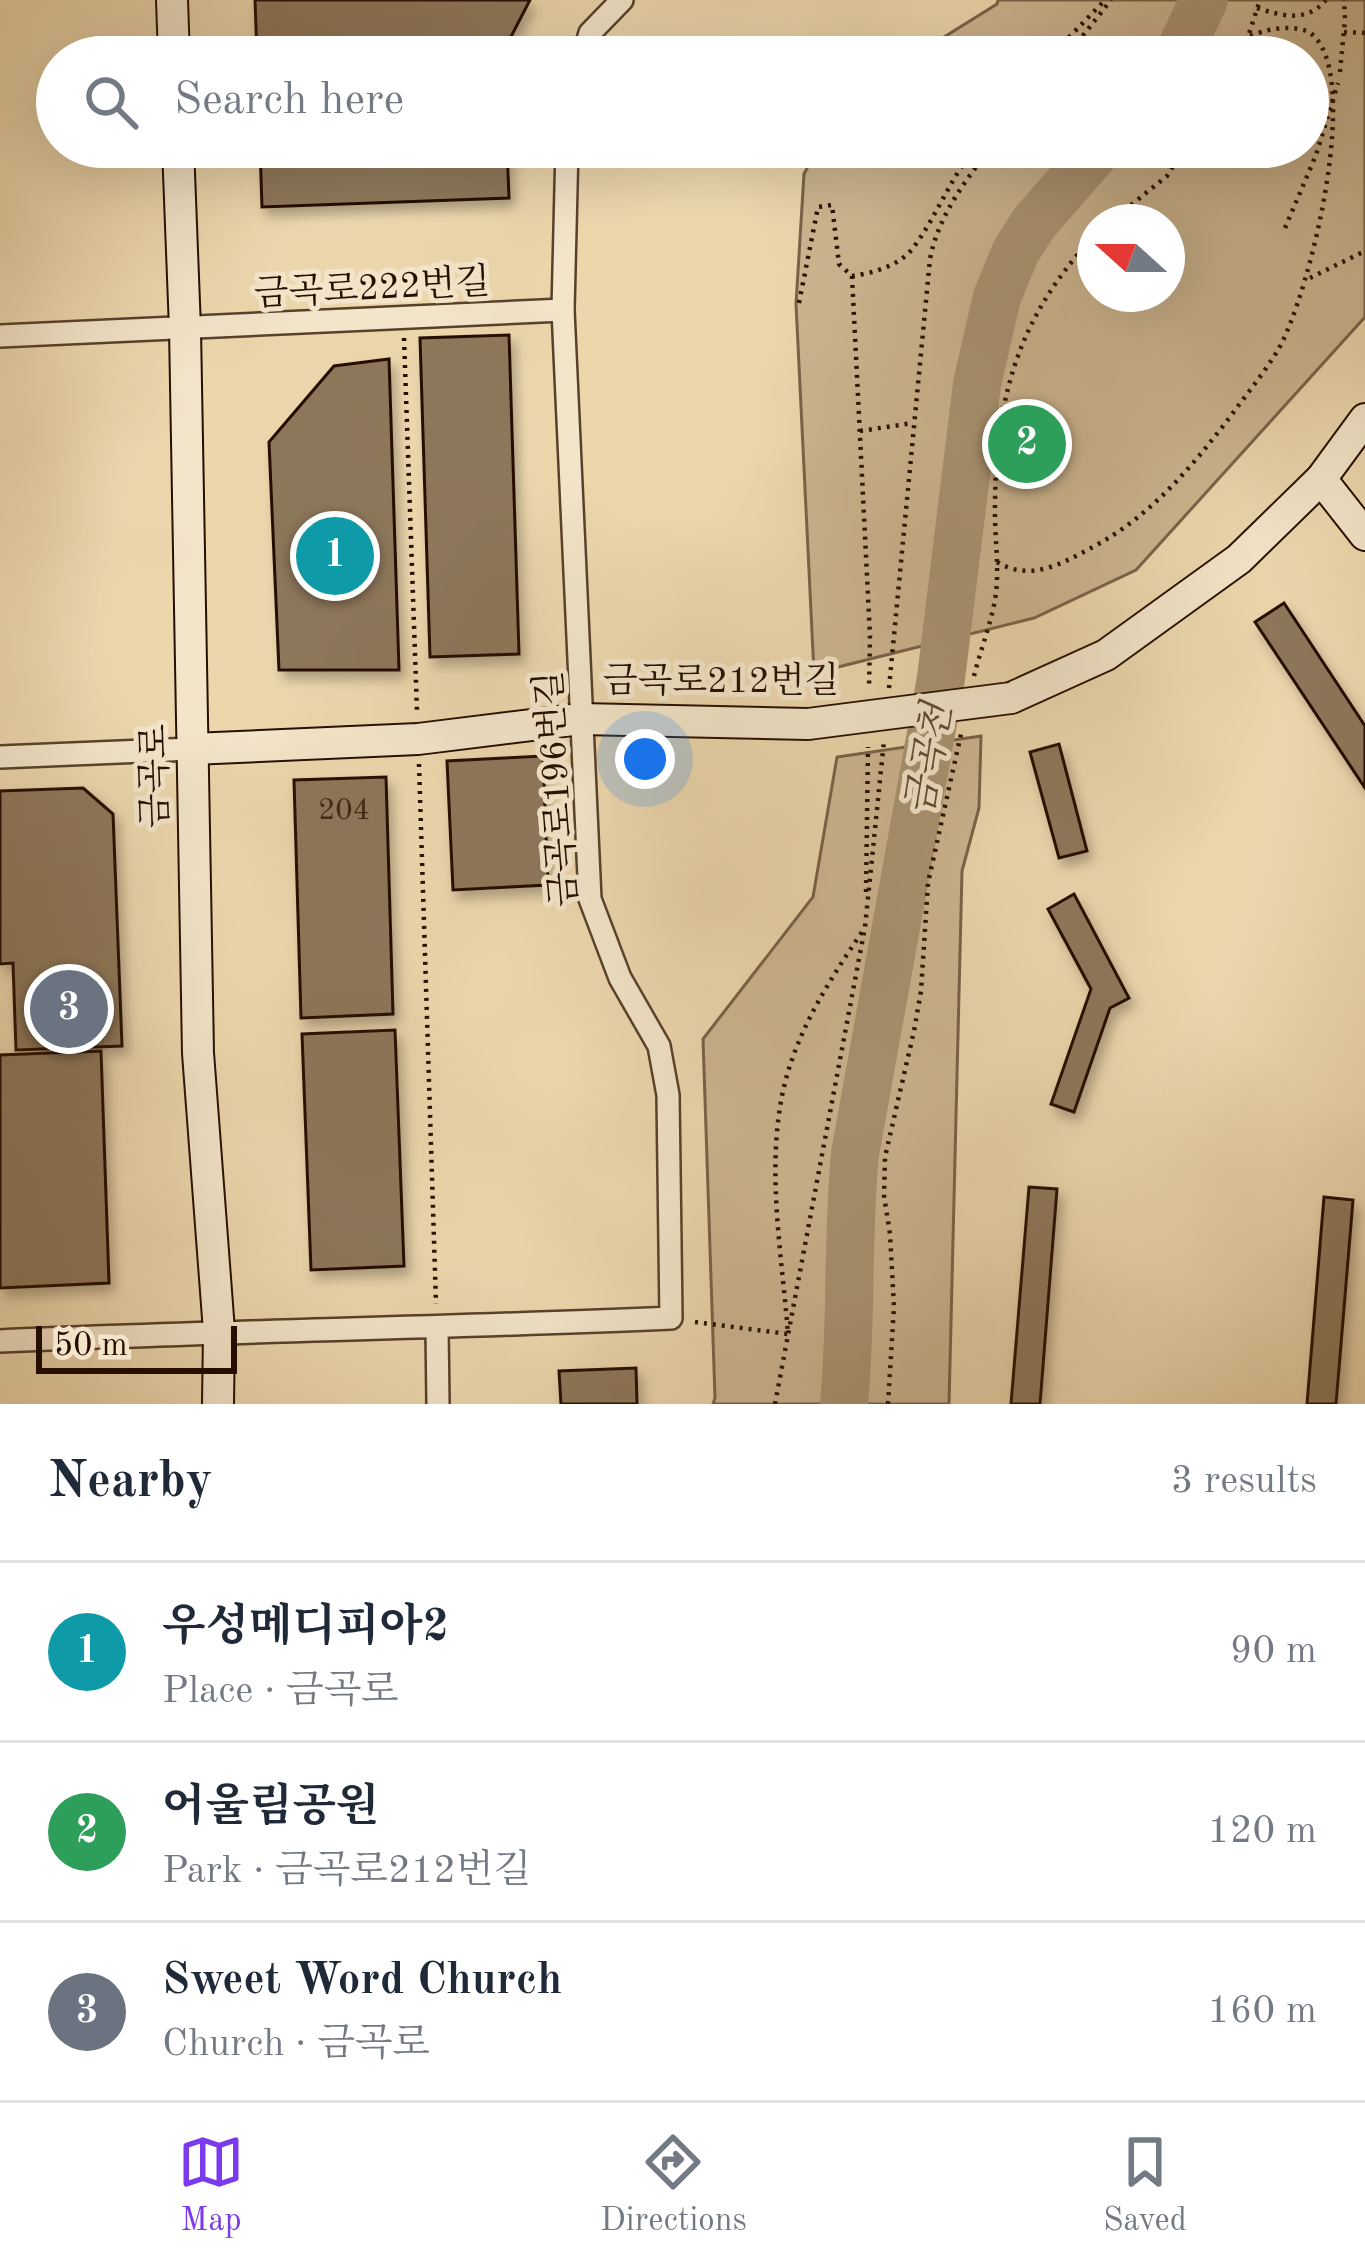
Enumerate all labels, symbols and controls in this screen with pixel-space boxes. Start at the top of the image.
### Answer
search box [36,36,1329,168]
icon: search [78,69,144,135]
text: Search here [174,79,404,124]
north arrow [1077,204,1185,312]
street label: 금곡로222번길 [253,262,491,314]
pin: 2 [988,399,1066,489]
pin: 1 [296,511,374,601]
street label: 금곡로212번길 [603,661,839,701]
street label: 금곡로196번길 [529,669,585,908]
water label: 금곡천 [897,698,960,819]
street label: 금곡로 [136,723,176,828]
your location [615,729,675,789]
house number: 204 [318,796,370,826]
pin: 3 [30,964,108,1054]
scale bar [36,1320,237,1373]
text: 50 m [54,1330,128,1363]
text: Nearby [48,1457,213,1508]
text: 3 results [1171,1462,1317,1501]
text: 우성메디피아2 [162,1606,449,1651]
text: 1 [76,1632,98,1671]
text: 90 m [1230,1632,1317,1671]
text: Place · 금곡로 [162,1672,399,1711]
text: 어울림공원 [162,1786,379,1831]
text: 2 [76,1812,98,1851]
text: 120 m [1207,1812,1317,1851]
text: Park · 금곡로212번길 [162,1852,531,1891]
text: Sweet Word Church [162,1959,562,2004]
text: 3 [76,1992,98,2031]
text: 160 m [1207,1992,1317,2031]
text: Church · 금곡로 [162,2025,430,2064]
tab: Map [178,2129,244,2242]
tab: Directions [600,2129,747,2242]
tab: Saved [1103,2129,1187,2242]

